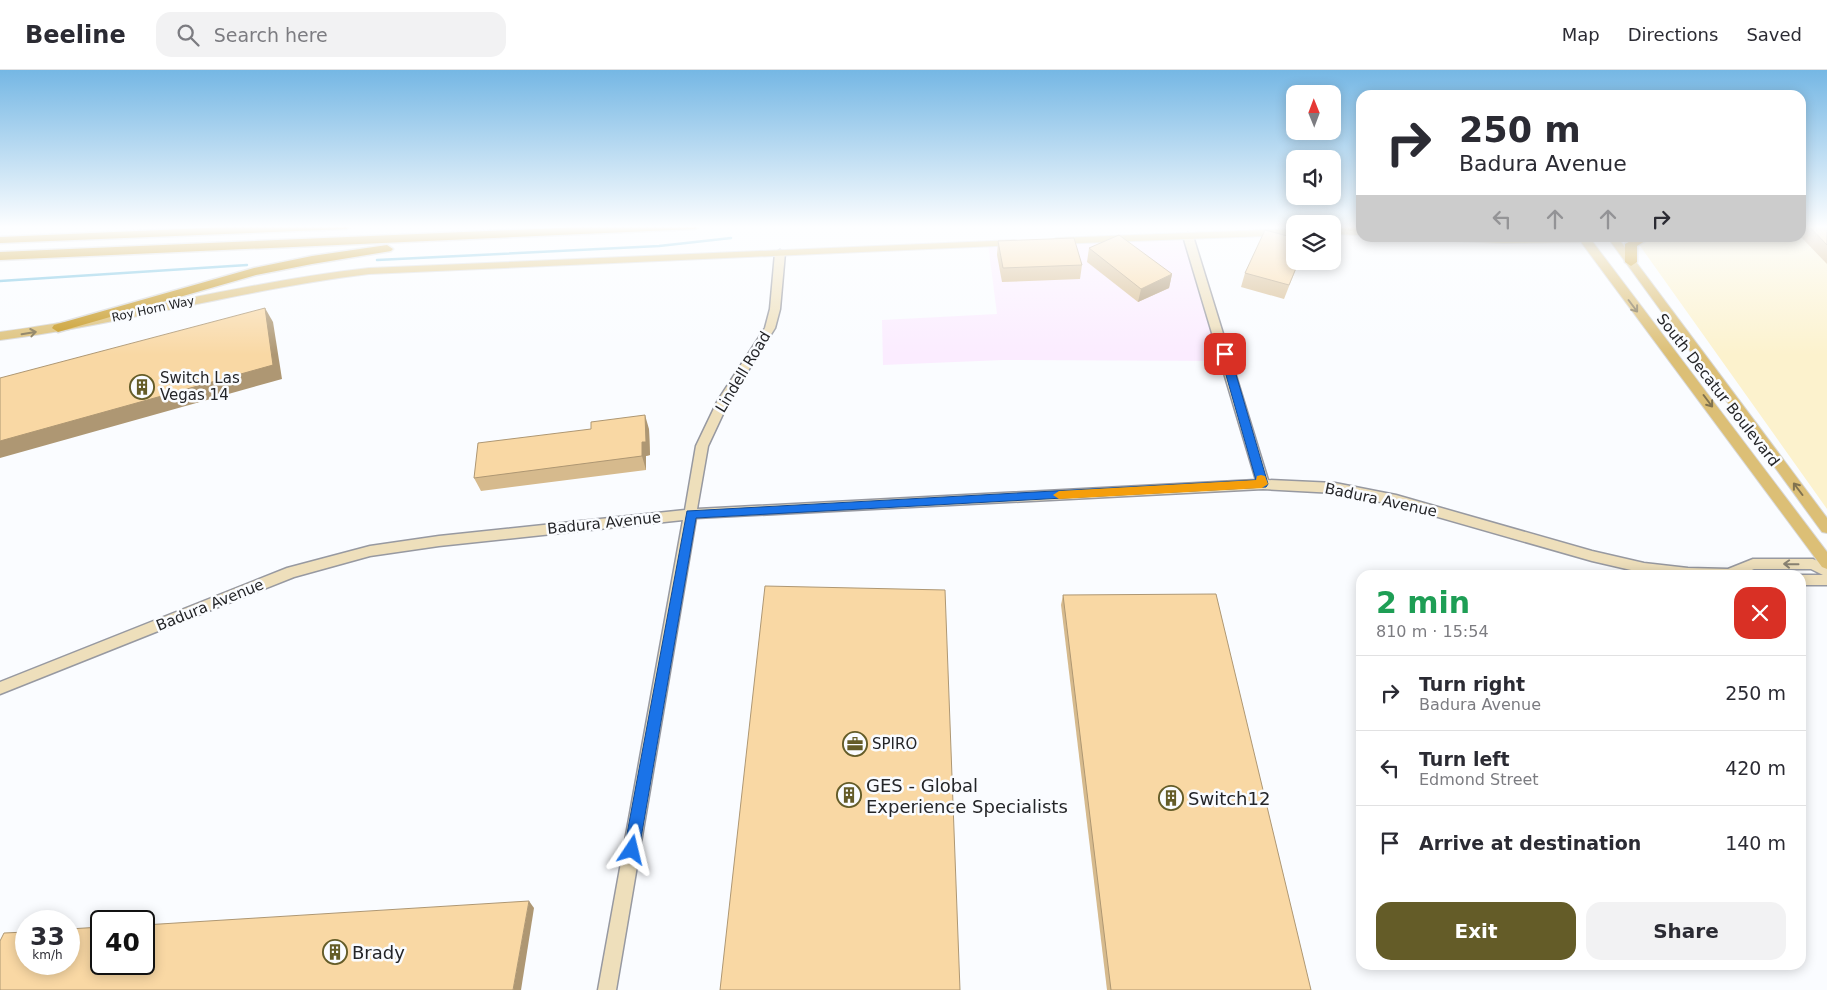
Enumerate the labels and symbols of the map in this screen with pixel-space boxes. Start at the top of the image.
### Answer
north arrow [1286,85,1341,140]
street label: Roy Horn Way [110,293,196,325]
one-way arrow [1628,299,1639,312]
street label: South Decatur Boulevard [1653,310,1783,470]
one-way arrow [21,327,37,337]
street label: Lindell Road [712,328,774,416]
pin [1204,333,1246,375]
place label: Switch Las Vegas 14 [160,369,240,404]
building icon: Switch Las Vegas 14 [129,374,155,400]
one-way arrow [1702,394,1713,407]
street label: Badura Avenue [1323,479,1439,521]
one-way arrow [1793,482,1803,496]
street label: Badura Avenue [546,508,662,538]
one-way arrow [1783,559,1799,569]
street label: Badura Avenue [154,575,266,635]
office icon: SPIRO [842,731,868,757]
place label: SPIRO [872,735,917,753]
place label: GES - Global Experience Specialists [866,775,1068,817]
building icon: GES - Global Experience Specialists [836,782,862,808]
building icon: Switch12 [1158,785,1184,811]
place label: Switch12 [1188,788,1270,809]
position arrow [605,823,657,875]
speed limit sign: 40 [90,910,155,975]
building icon: Brady [322,939,348,965]
place label: Brady [352,942,405,963]

